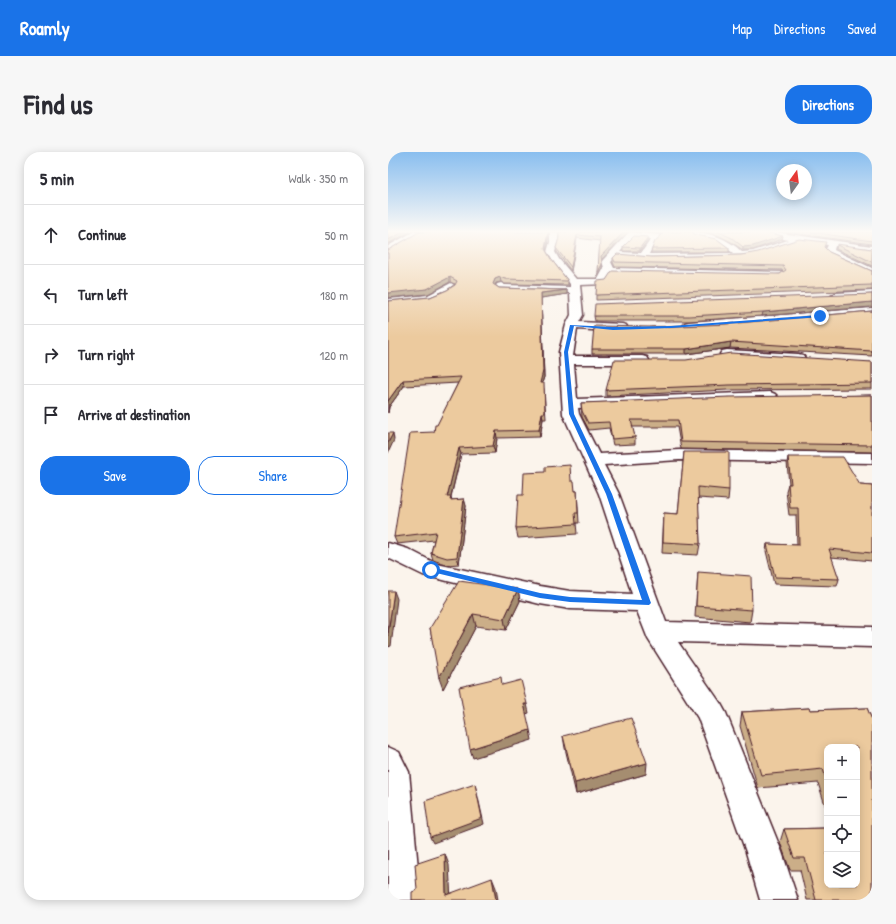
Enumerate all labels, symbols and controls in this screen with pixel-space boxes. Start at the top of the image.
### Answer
text: Roamly [20,15,70,41]
text: Map [732,19,752,38]
text: Directions [774,19,825,38]
text: Saved [847,19,876,38]
text: Find us [24,85,93,123]
button: Directions [785,85,872,124]
north arrow [776,164,812,200]
text: 5 min [40,167,74,190]
text: Walk · 350 m [288,169,348,187]
icon: ahead [40,224,62,246]
text: Continue [78,224,126,245]
text: 50 m [325,226,348,244]
icon: left [40,284,62,306]
text: Turn left [78,284,128,305]
text: 180 m [320,286,348,304]
route end [811,307,829,325]
icon: right [40,344,62,366]
text: Turn right [78,344,134,365]
text: 120 m [320,346,348,364]
icon: arrive [40,404,62,426]
text: Arrive at destination [78,404,190,425]
button: Save [40,456,190,495]
button: Share [198,456,348,495]
route start [422,561,440,579]
map controls [824,744,860,888]
button: + [824,744,860,780]
button: − [824,780,860,816]
button: locate [824,816,860,852]
button: layers [824,852,860,888]

